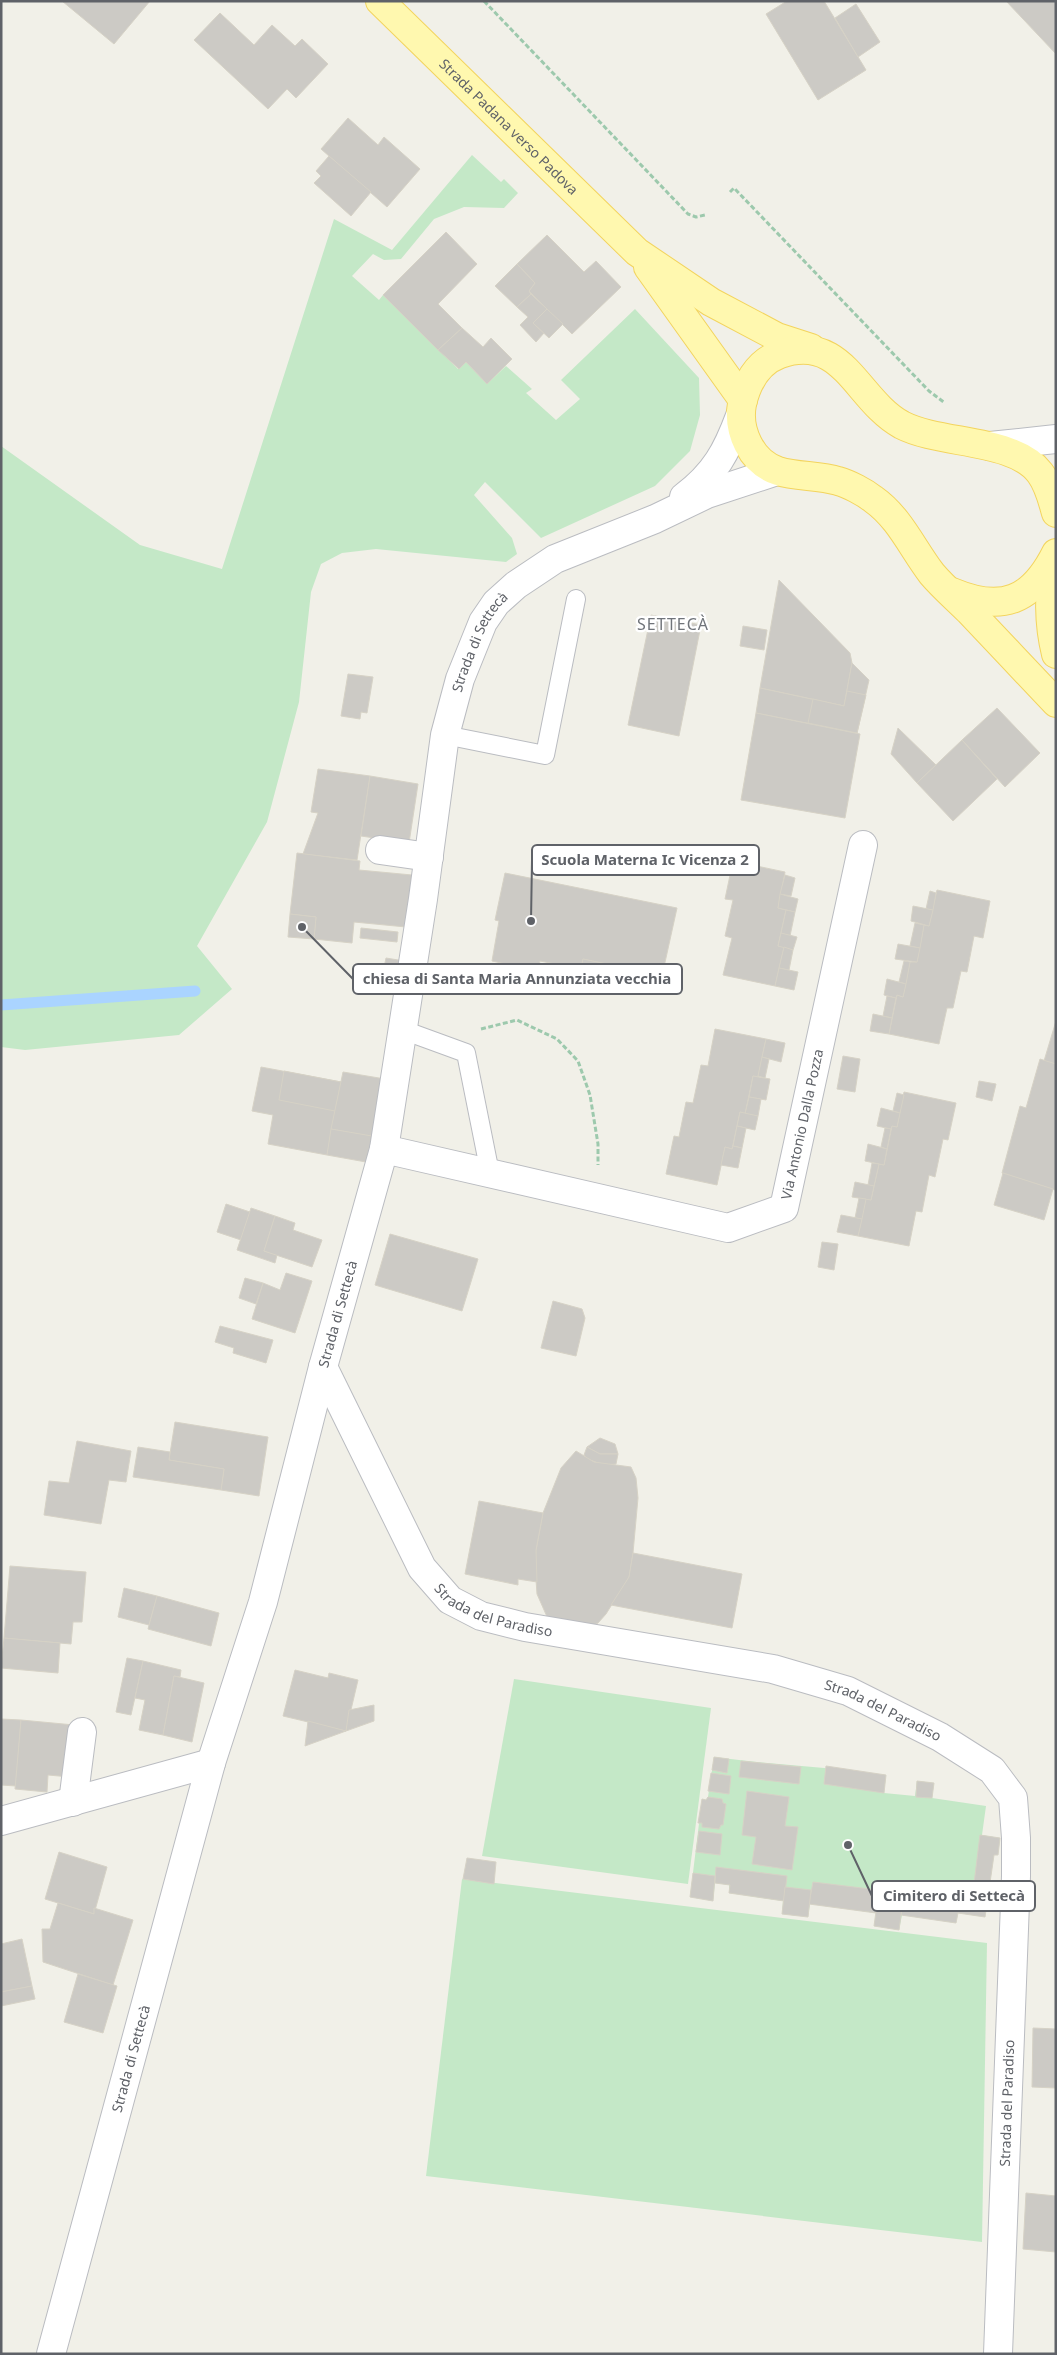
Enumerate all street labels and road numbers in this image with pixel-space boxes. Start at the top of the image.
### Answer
street label: Strada Padana verso Padova [436,54,583,199]
street label: Strada di Settecà [447,587,512,694]
street label: Via Antonio Dalla Pozza [776,1047,827,1201]
street label: Strada di Settecà [313,1258,361,1370]
street label: Strada del Paradiso [431,1579,554,1641]
street label: Strada del Paradiso [822,1675,945,1745]
street label: Strada di Settecà [107,2003,154,2114]
street label: Strada del Paradiso [995,2039,1018,2167]

